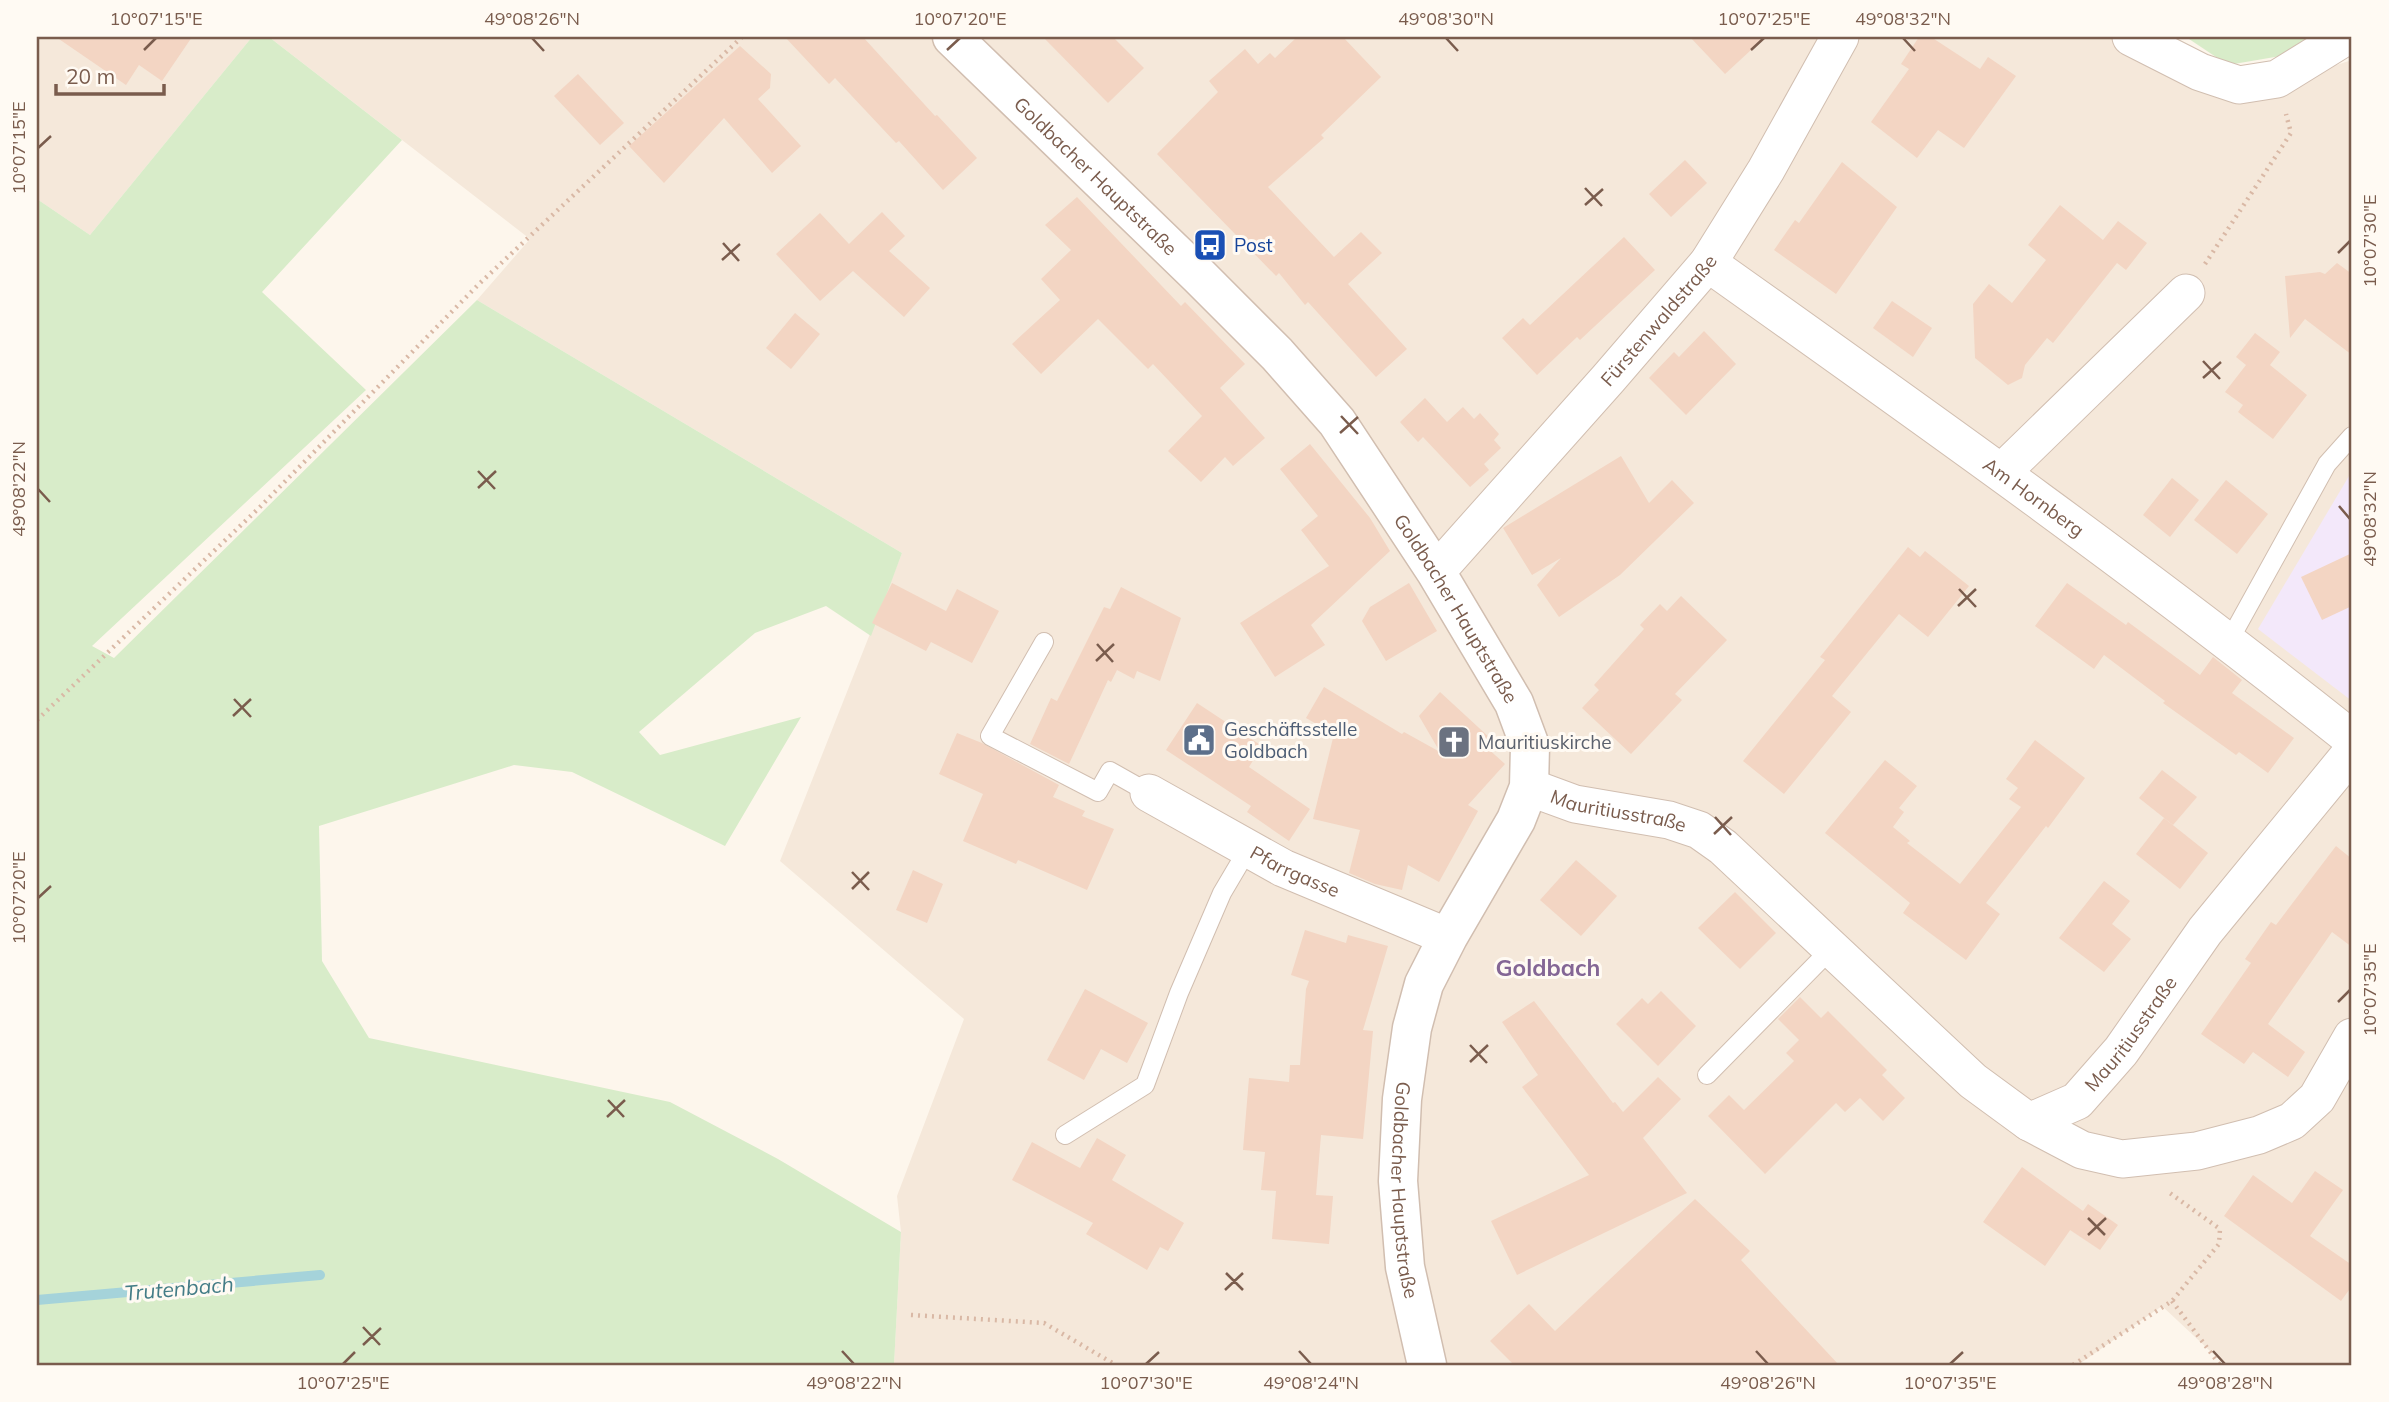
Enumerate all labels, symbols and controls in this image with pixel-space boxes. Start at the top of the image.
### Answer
text: 10°07'15"E [109,7,203,30]
text: 49°08'26"N [484,7,580,30]
text: 10°07'20"E [913,7,1007,30]
text: 49°08'30"N [1398,7,1494,30]
text: 10°07'25"E [1717,7,1811,30]
text: 49°08'32"N [1855,7,1951,30]
scale bar [56,52,164,96]
text: 20 m [66,63,115,89]
street label: Goldbacher Hauptstraße [1009,92,1182,260]
text: 10°07'15"E [7,101,30,195]
text: 10°07'30"E [2358,194,2381,288]
bus stop icon: Post [1191,226,1229,264]
place label: Post [1234,233,1273,257]
street label: Fürstenwaldstraße [1595,251,1722,391]
text: 49°08'22"N [7,441,30,537]
street label: Am Hornberg [1979,452,2089,542]
text: 49°08'32"N [2358,471,2381,567]
street label: Goldbacher Hauptstraße [1389,509,1523,707]
place label: Geschäftsstelle Goldbach [1224,717,1357,763]
public building icon: Geschäftsstelle Goldbach [1180,721,1218,759]
church icon: Mauritiuskirche [1435,723,1473,761]
place label: Mauritiuskirche [1478,730,1612,754]
street label: Mauritiusstraße [1547,784,1690,837]
street label: Pfarrgasse [1246,840,1343,902]
text: 10°07'20"E [7,851,30,945]
text: 10°07'35"E [2358,943,2381,1037]
district label: Goldbach [1496,953,1600,982]
street label: Mauritiusstraße [2079,971,2182,1096]
street label: Goldbacher Hauptstraße [1386,1080,1424,1301]
water label: Trutenbach [123,1270,235,1306]
text: 10°07'25"E [296,1371,390,1394]
text: 49°08'22"N [806,1371,902,1394]
text: 10°07'30"E [1099,1371,1193,1394]
text: 49°08'24"N [1263,1371,1359,1394]
text: 49°08'26"N [1720,1371,1816,1394]
text: 10°07'35"E [1903,1371,1997,1394]
text: 49°08'28"N [2177,1371,2273,1394]

